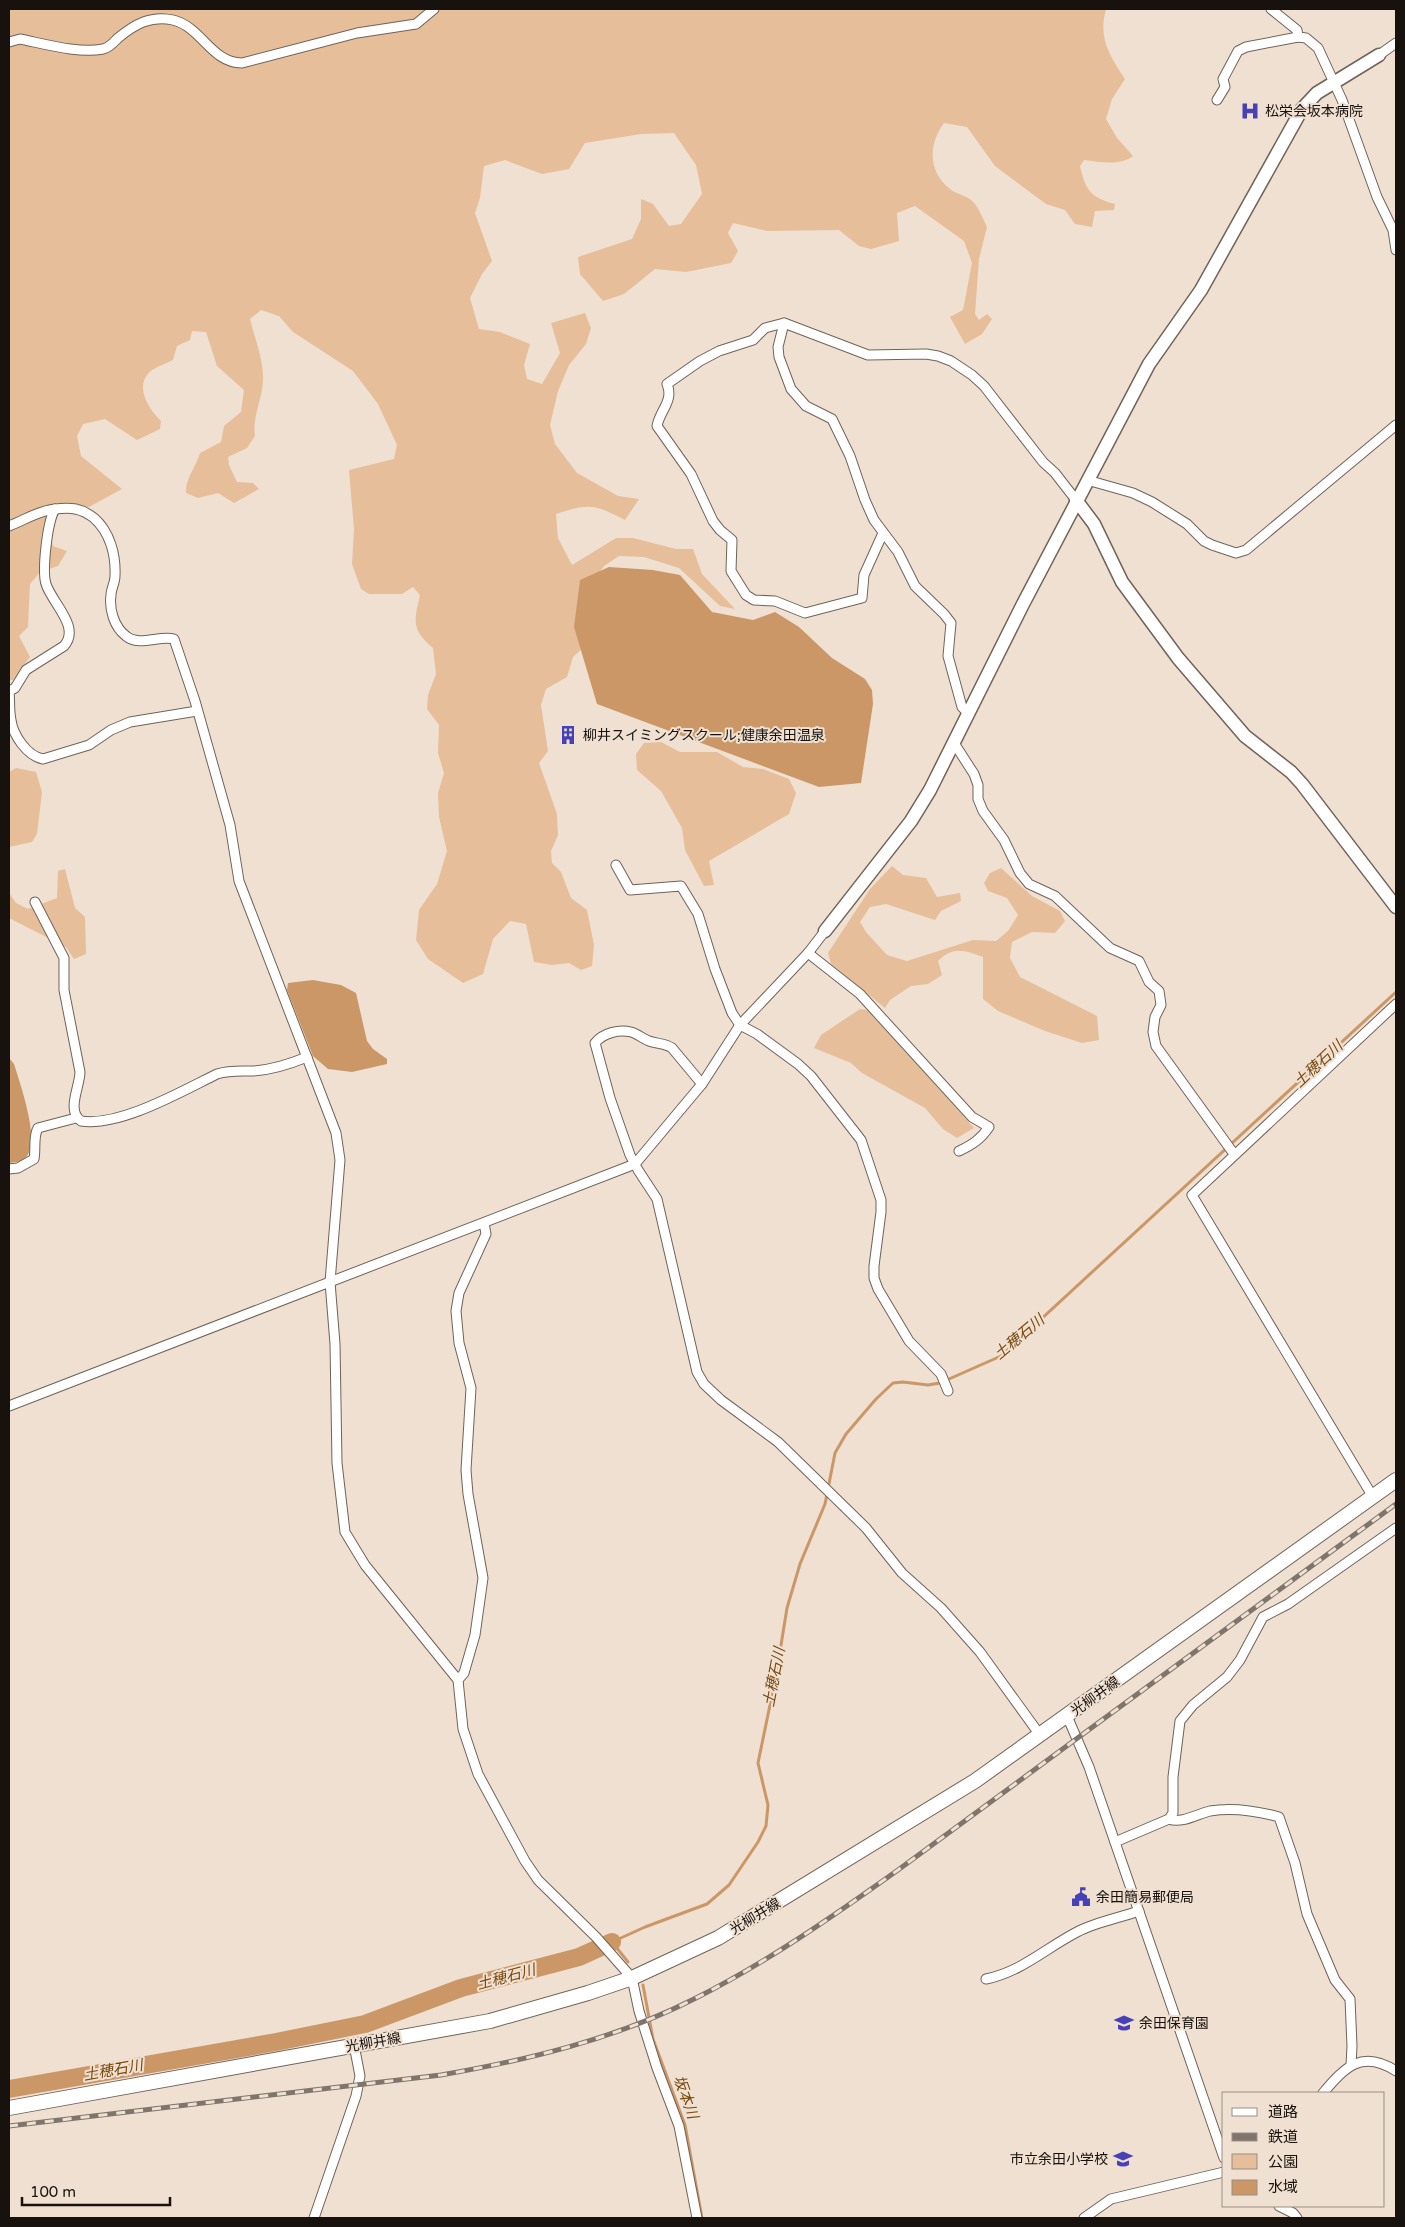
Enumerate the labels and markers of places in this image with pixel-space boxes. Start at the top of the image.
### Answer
hospital icon: 松栄会坂本病院 [1239,100,1261,122]
place label: 松栄会坂本病院 [1265,103,1363,120]
building icon: 柳井スイミングスクール;健康余田温泉 [557,724,579,746]
place label: 柳井スイミングスクール;健康余田温泉 [583,727,825,744]
public building icon: 余田簡易郵便局 [1070,1886,1092,1908]
place label: 余田簡易郵便局 [1096,1889,1194,1906]
school or university icon: 余田保育園 [1113,2012,1135,2034]
place label: 余田保育園 [1139,2015,1209,2032]
school or university icon: 市立余田小学校 [1112,2148,1134,2170]
place label: 市立余田小学校 [1010,2151,1108,2168]

